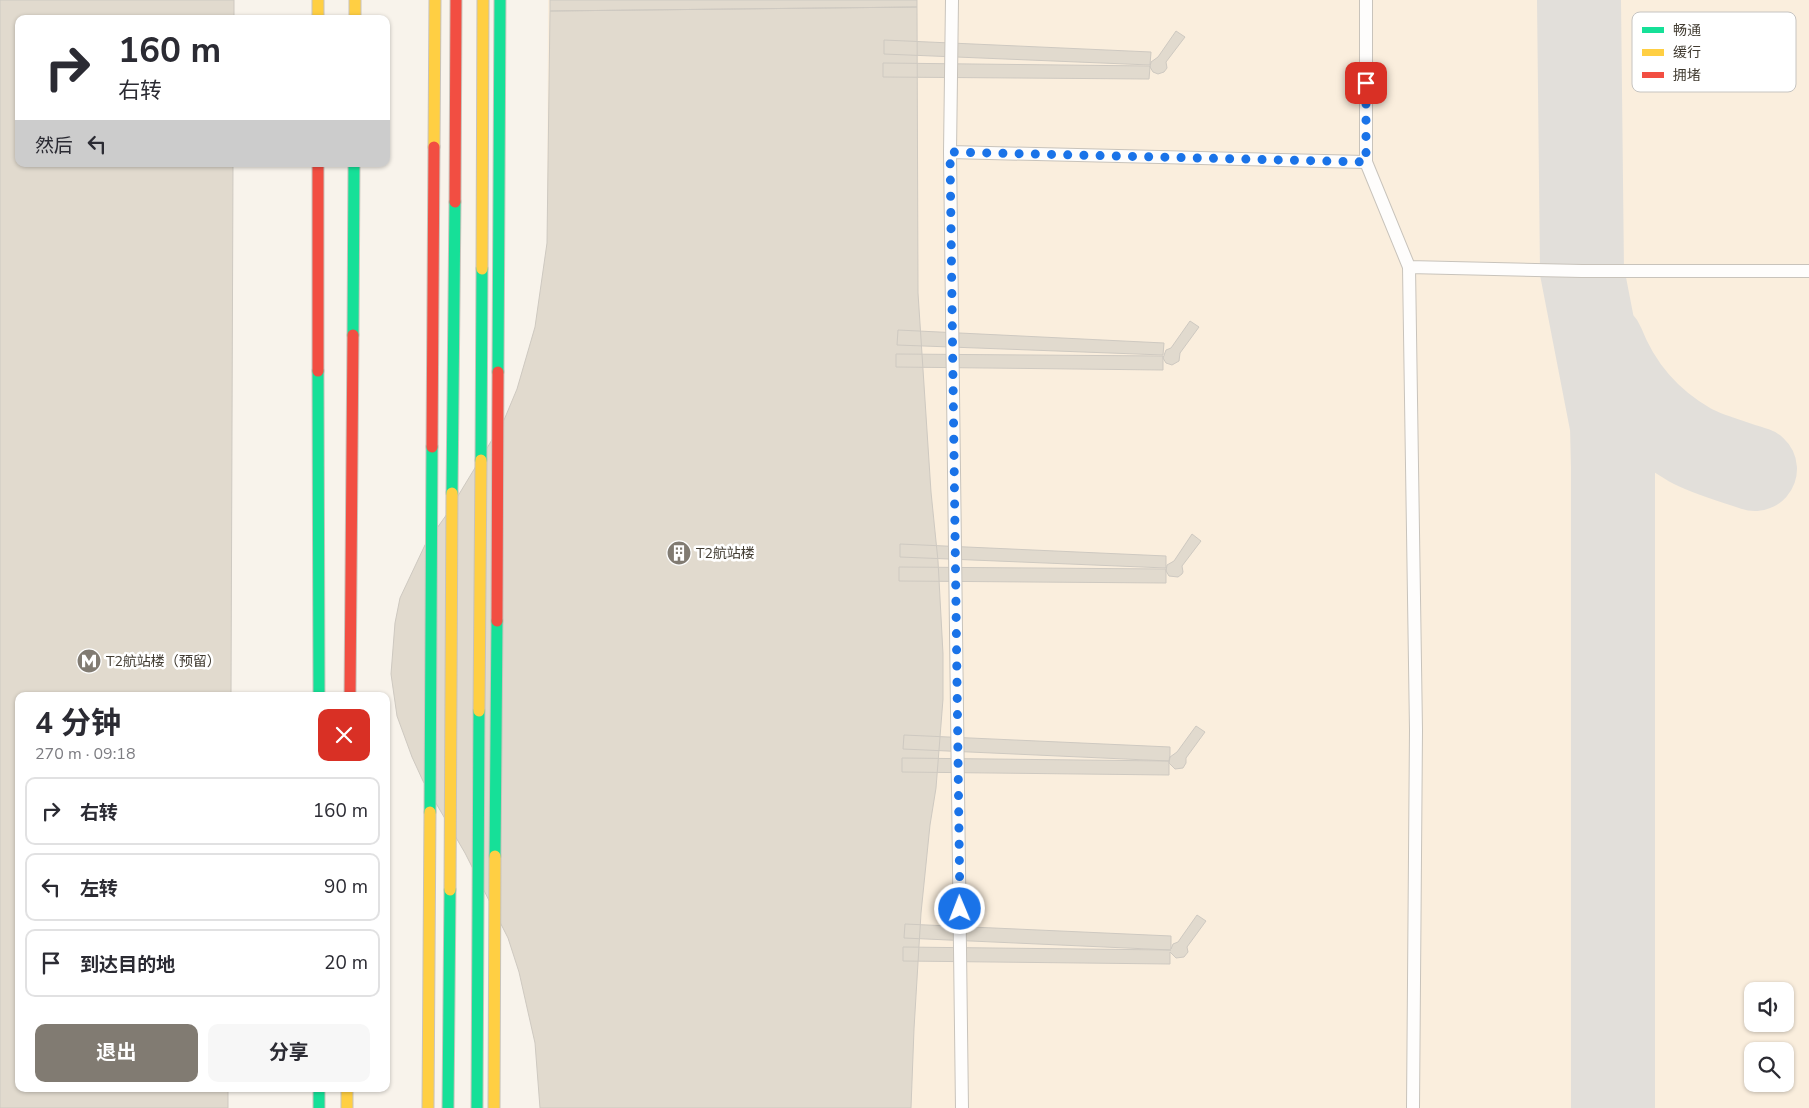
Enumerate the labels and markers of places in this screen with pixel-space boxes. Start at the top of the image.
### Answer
pin [1345,62,1387,104]
building icon: T2航站楼 [666,540,692,566]
place label: T2航站楼 [696,544,755,563]
metro station icon: T2航站楼（预留） [76,648,102,674]
place label: T2航站楼（预留） [106,652,221,671]

